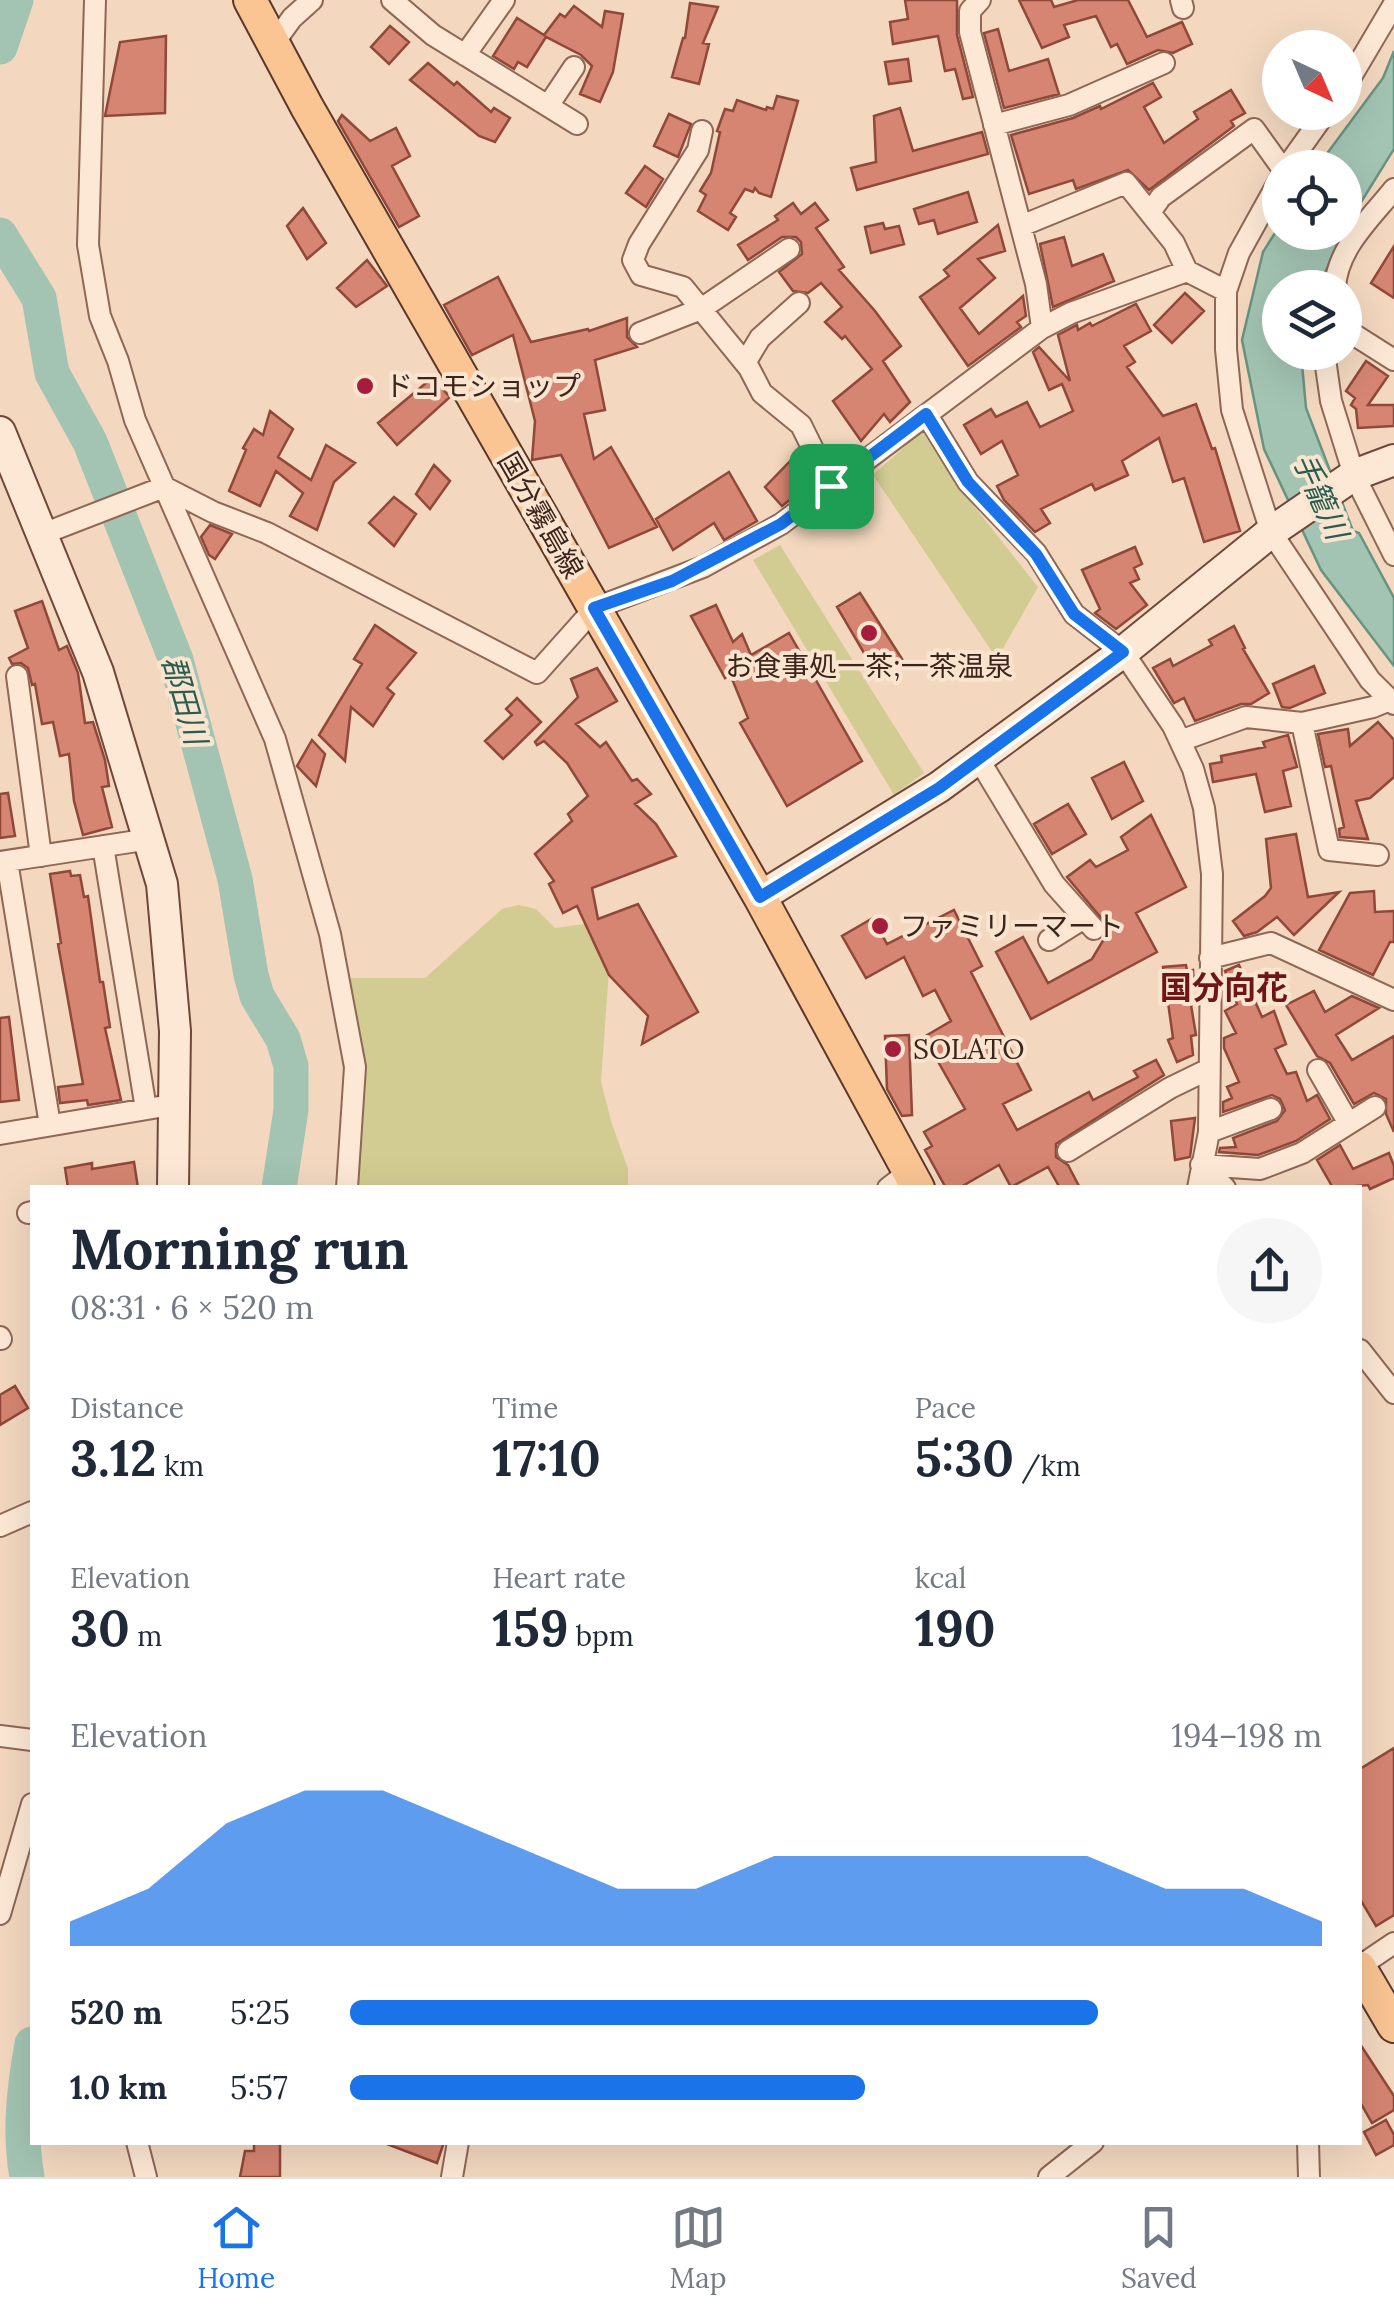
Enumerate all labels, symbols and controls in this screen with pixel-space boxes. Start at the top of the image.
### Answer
north arrow [1262,30,1362,130]
map controls [1262,30,1362,370]
button: locate [1262,150,1362,250]
button: layers [1262,270,1362,370]
place label: ドコモショップ [385,368,581,404]
marker: ドコモショップ [354,375,376,397]
pin [789,444,874,529]
street label: 国分霧島線 [490,445,592,585]
water label: 手籠川 [1285,447,1358,548]
icon: arrive [804,459,859,514]
marker: お食事処一茶;一茶温泉 [858,622,880,644]
place label: お食事処一茶;一茶温泉 [725,648,1013,684]
water label: 郡田川 [154,652,216,751]
place label: ファミリーマート [900,908,1124,944]
marker: ファミリーマート [869,915,891,937]
district label: 国分向花 [1160,967,1288,1008]
place label: SOLATO [913,1031,1025,1067]
marker: SOLATO [882,1038,904,1060]
text: Morning run [70,1214,408,1284]
button: share [1217,1218,1322,1323]
text: 08:31 · 6 × 520 m [70,1287,314,1328]
text: Distance [70,1390,184,1426]
text: Time [492,1390,558,1426]
text: Pace [915,1390,976,1426]
text: 3.12 [70,1426,157,1490]
text: 17:10 [492,1426,601,1490]
text: 5:30 [915,1426,1014,1490]
text: km [157,1448,204,1484]
text: /km [1014,1448,1081,1484]
text: Elevation [70,1560,190,1596]
text: Heart rate [492,1560,626,1596]
text: kcal [915,1560,966,1596]
text: 30 [70,1596,130,1660]
text: 159 [492,1596,568,1660]
text: 190 [915,1596,996,1660]
text: m [130,1618,162,1654]
text: bpm [568,1618,634,1654]
text: Elevation [70,1715,207,1756]
text: 194–198 m [1171,1715,1322,1756]
text: 520 m [70,1992,163,2033]
text: 5:25 [230,1992,290,2033]
text: 1.0 km [70,2067,167,2108]
text: 5:57 [230,2067,288,2108]
tab: Home [197,2200,275,2296]
tab: Map [670,2200,726,2296]
tab: Saved [1121,2200,1197,2296]

